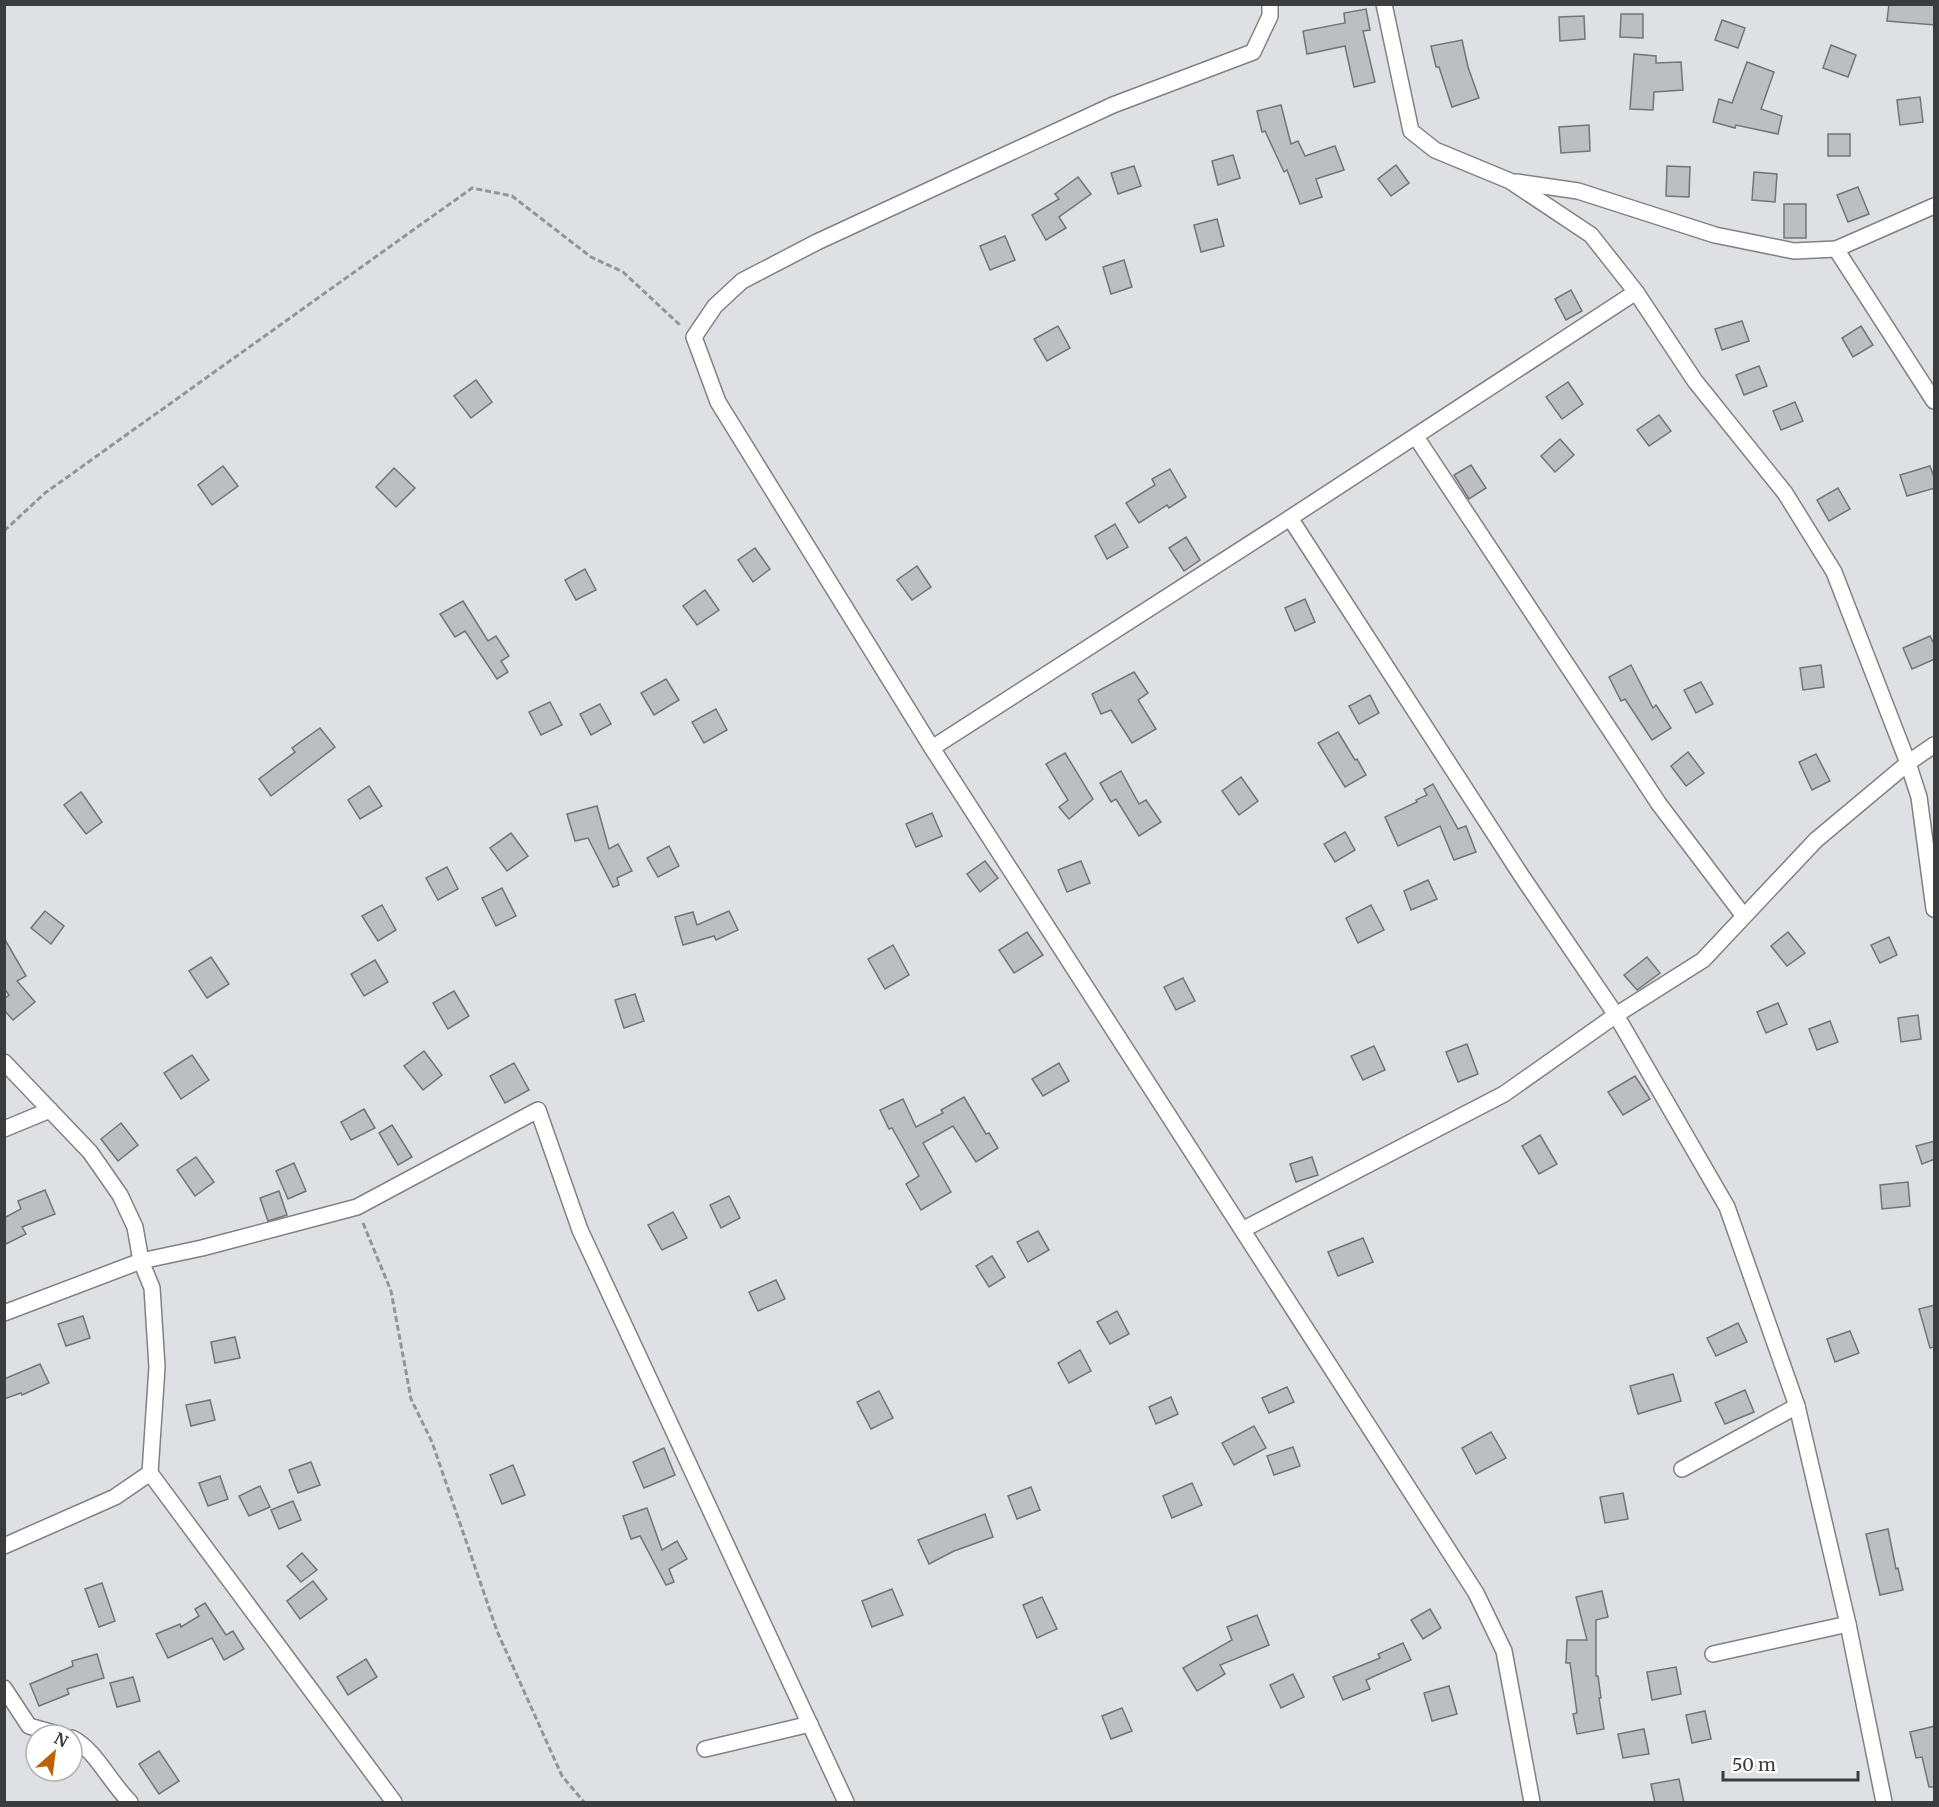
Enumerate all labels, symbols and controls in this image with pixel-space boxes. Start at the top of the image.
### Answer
north arrow [24,1723,84,1783]
text: N [51,1728,72,1752]
scale bar [1723,1744,1858,1782]
text: 50 m [1732,1753,1776,1776]

